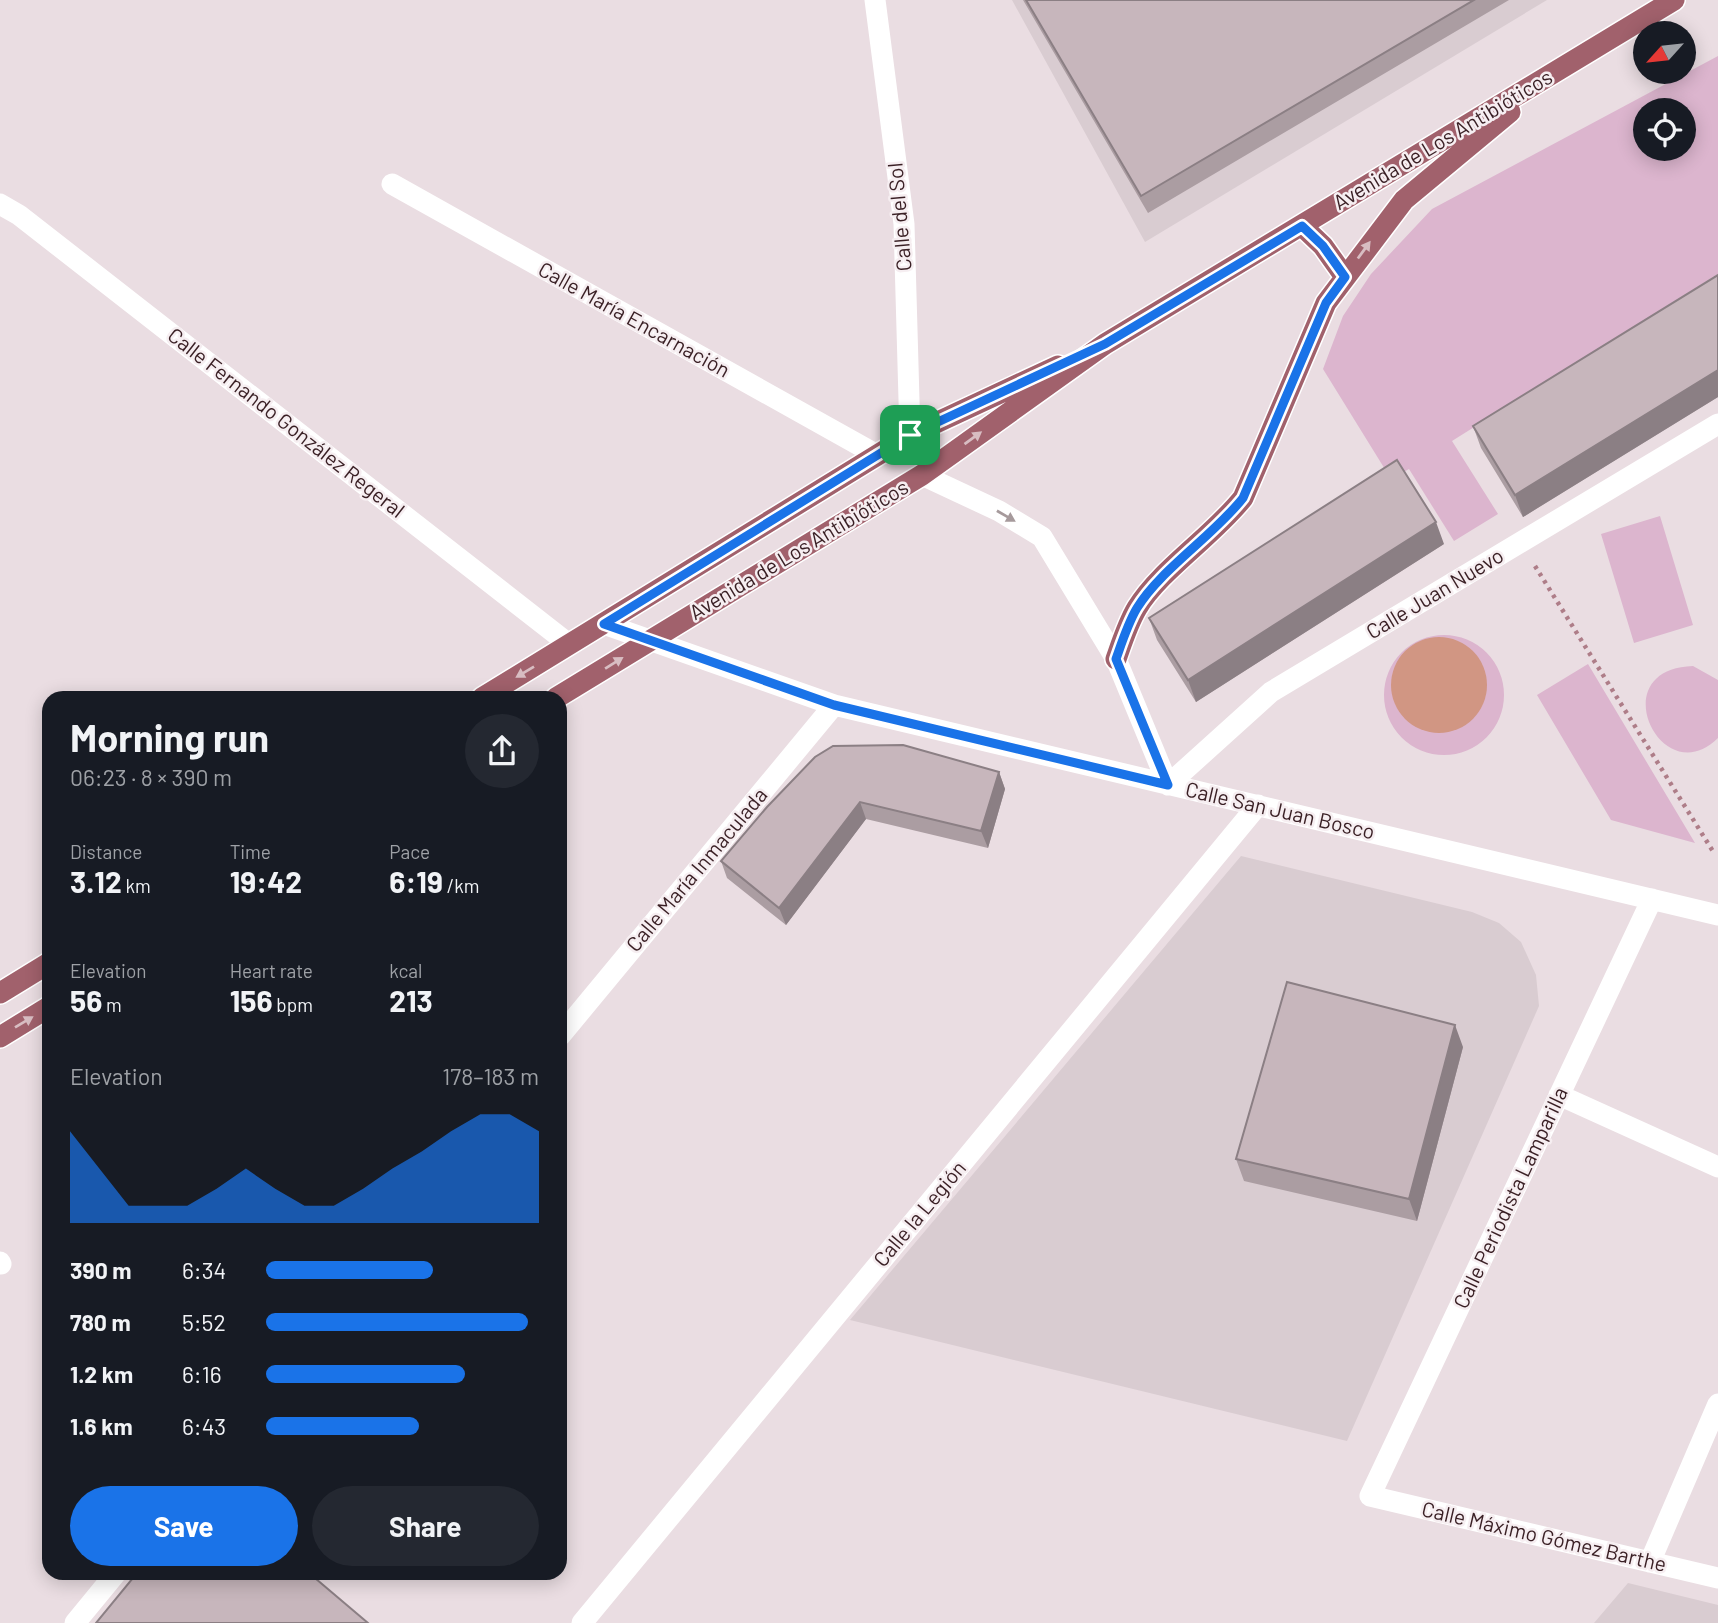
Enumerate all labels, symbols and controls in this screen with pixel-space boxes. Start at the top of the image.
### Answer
north arrow [1633,21,1696,84]
map controls [1633,21,1696,161]
street label: Avenida de Los Antibióticos [1328,63,1556,214]
button: locate [1633,98,1696,161]
street label: Calle del Sol [881,162,916,272]
one-way arrow [1357,241,1371,259]
street label: Calle María Encarnación [535,256,735,382]
street label: Calle Fernando González Regeral [164,322,410,522]
pin [880,405,940,465]
icon: arrive [891,416,929,454]
one-way arrow [964,432,982,446]
street label: Avenida de Los Antibióticos [684,473,912,624]
one-way arrow [996,510,1015,522]
street label: Calle Juan Nuevo [1361,542,1507,643]
one-way arrow [605,656,624,669]
one-way arrow [516,666,535,679]
text: Morning run [70,714,269,760]
button: share [465,714,539,788]
text: 06:23 · 8 × 390 m [70,763,232,791]
street label: Calle San Juan Bosco [1183,776,1377,843]
street label: Calle María Inmaculada [620,782,772,956]
text: Distance [70,840,142,863]
text: Time [230,840,271,863]
text: Pace [389,840,430,863]
text: 3.12 [70,863,122,899]
text: 19:42 [230,863,302,899]
text: 6:19 [389,863,443,899]
text: km [122,874,151,897]
text: /km [443,874,480,897]
text: Elevation [70,959,147,982]
text: Heart rate [230,959,313,982]
text: kcal [389,959,422,982]
text: 56 [70,982,102,1018]
text: 156 [230,982,273,1018]
text: 213 [389,982,433,1018]
text: m [102,993,122,1016]
text: bpm [273,993,313,1016]
one-way arrow [15,1016,34,1029]
text: Elevation [70,1062,163,1090]
text: 178–183 m [442,1062,539,1090]
street label: Calle Periodista Lamparilla [1447,1083,1572,1312]
street label: Calle la Legión [867,1155,970,1271]
text: 390 m [70,1256,132,1284]
text: 6:34 [182,1256,226,1284]
text: 780 m [70,1308,131,1336]
text: 5:52 [182,1308,226,1336]
text: 1.2 km [70,1360,133,1388]
text: 6:16 [182,1360,222,1388]
text: 1.6 km [70,1412,133,1440]
text: 6:43 [182,1412,226,1440]
button: Save [70,1486,298,1566]
button: Share [312,1486,539,1566]
street label: Calle Máximo Gómez Barthe [1420,1495,1669,1576]

